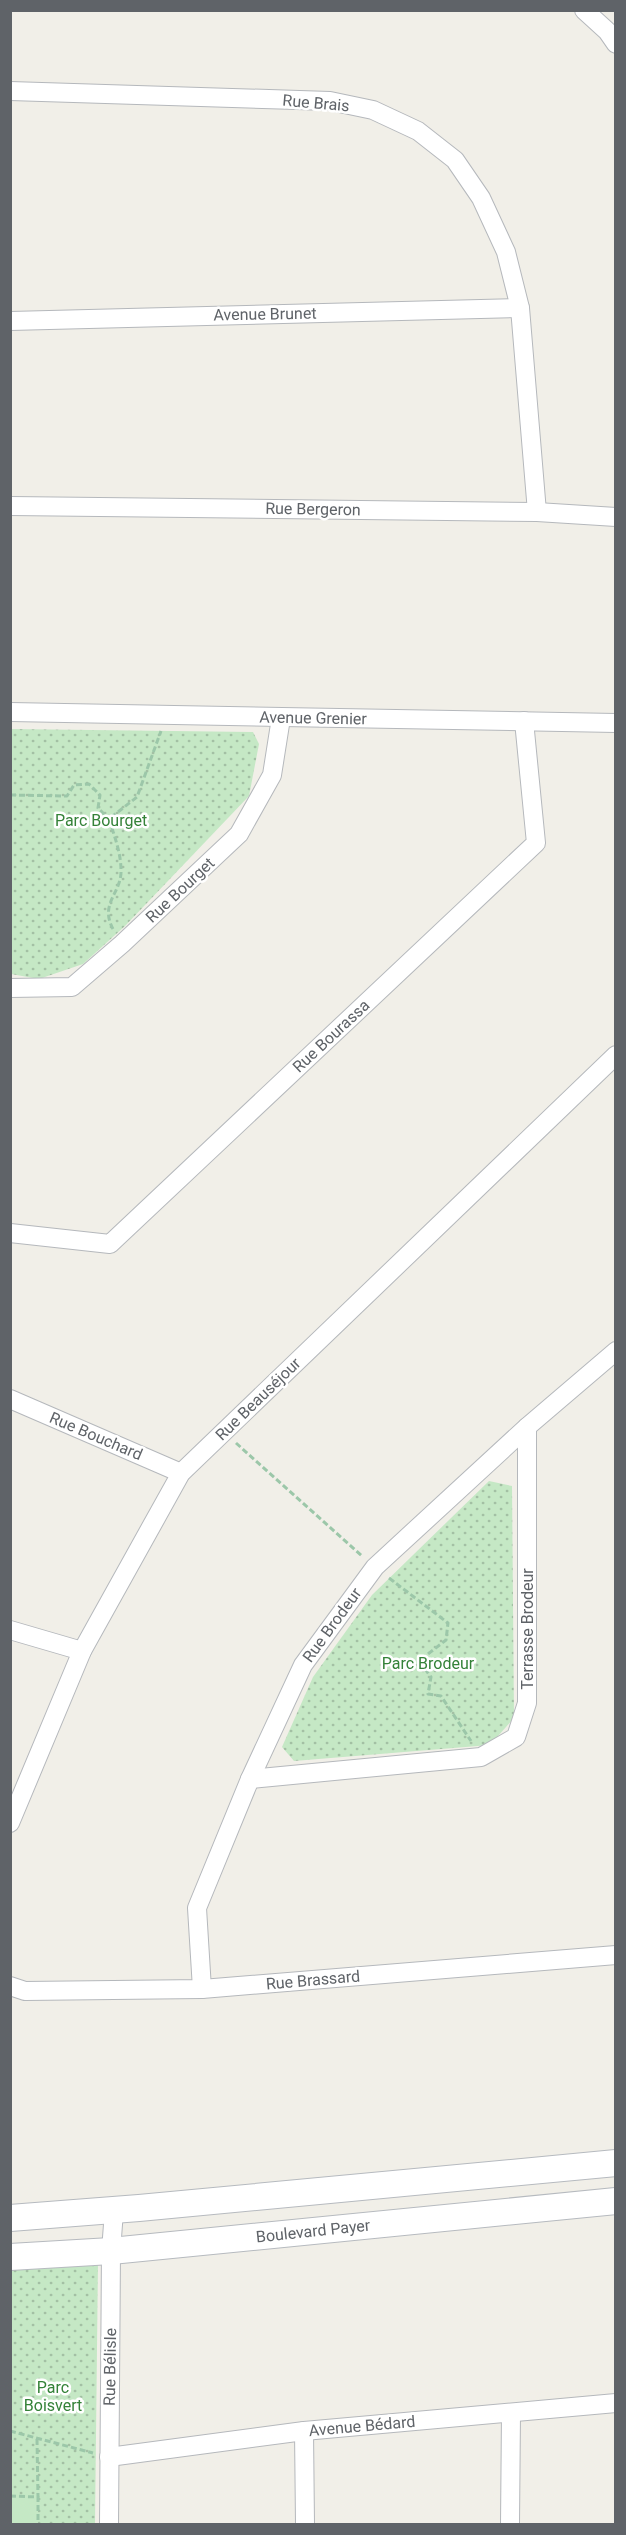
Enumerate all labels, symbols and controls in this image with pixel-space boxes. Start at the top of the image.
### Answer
street label: Rue Brais [282,91,350,115]
street label: Avenue Brunet [213,304,317,324]
street label: Rue Bergeron [265,499,361,519]
street label: Avenue Grenier [259,708,368,728]
park label: Parc Bourget [55,811,147,830]
street label: Rue Bourget [142,853,218,927]
street label: Rue Bourassa [289,996,373,1076]
street label: Rue Beauséjour [211,1353,305,1444]
street label: Rue Bouchard [47,1408,145,1464]
street label: Terrasse Brodeur [518,1568,537,1690]
street label: Rue Brodeur [299,1584,366,1666]
park label: Parc Brodeur [382,1654,475,1673]
street label: Rue Brassard [265,1966,361,1994]
street label: Boulevard Payer [255,2215,372,2246]
street label: Rue Bélisle [100,2328,120,2406]
park label: Parc Boisvert [24,2378,82,2415]
street label: Avenue Bédard [308,2412,416,2440]

